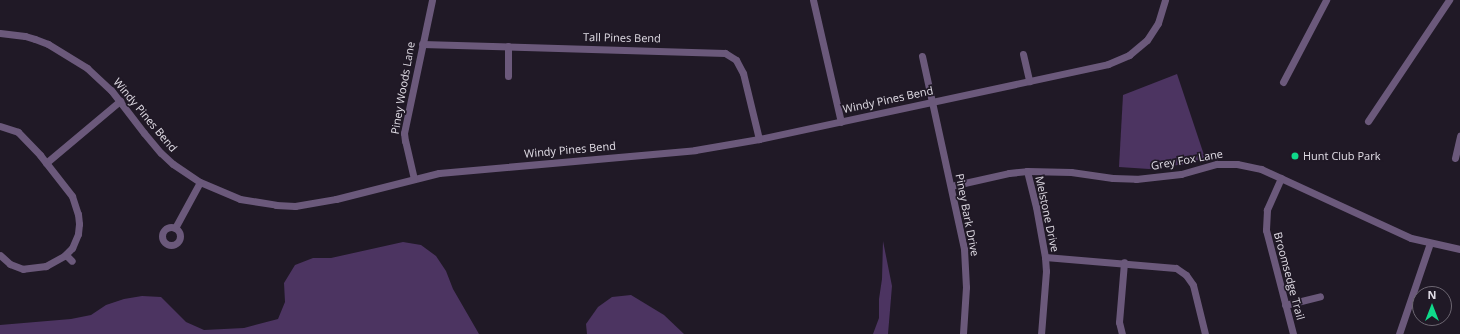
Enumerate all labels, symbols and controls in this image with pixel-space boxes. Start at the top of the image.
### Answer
street label: Tall Pines Bend [583,31,661,45]
street label: Piney Woods Lane [388,41,418,135]
street label: Windy Pines Bend [110,76,180,154]
street label: Windy Pines Bend [842,84,934,116]
street label: Windy Pines Bend [524,139,616,161]
street label: Grey Fox Lane [1150,147,1224,173]
place label: Hunt Club Park [1303,149,1380,163]
marker: Hunt Club Park [1290,151,1300,161]
street label: Piney Bark Drive [953,173,981,257]
street label: Melstone Drive [1033,175,1061,253]
street label: Broomsedge Trail [1271,231,1307,321]
north arrow [1412,286,1452,326]
text: N [1428,287,1436,302]

